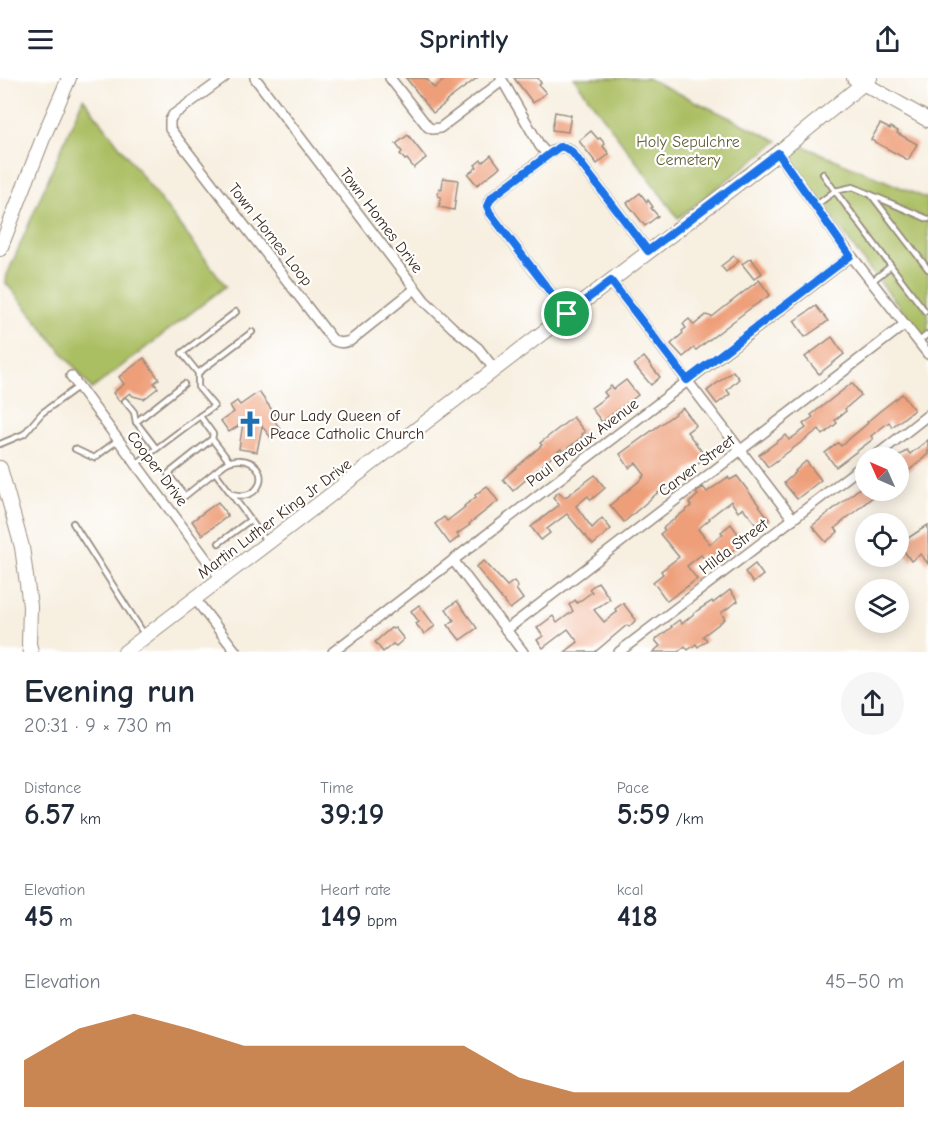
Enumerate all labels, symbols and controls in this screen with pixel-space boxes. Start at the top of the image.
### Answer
icon: menu [24,23,57,56]
icon: share [871,23,904,56]
text: Sprintly [420,24,508,55]
park label: Holy Sepulchre Cemetery [636,133,740,169]
street label: Town Homes Drive [336,165,427,277]
street label: Town Homes Loop [225,180,316,290]
pin [541,288,592,339]
icon: arrive [550,297,583,330]
street label: Paul Breaux Avenue [523,395,642,491]
place label: Our Lady Queen of Peace Catholic Church [270,407,424,443]
church icon: Our Lady Queen of Peace Catholic Church [235,409,265,439]
street label: Cooper Drive [123,427,191,510]
street label: Carver Street [655,431,739,500]
north arrow [855,447,909,501]
map controls [855,447,909,633]
street label: Martin Luther King Jr Drive [194,455,355,583]
button: locate [855,513,909,567]
street label: Hilda Street [696,515,772,578]
button: layers [855,579,909,633]
text: Evening run [24,672,195,710]
button: share [841,672,904,735]
text: 20:31 · 9 × 730 m [24,714,172,737]
text: Distance [24,779,81,797]
text: Time [320,779,354,797]
text: Pace [617,779,649,797]
text: 6.57 [24,797,75,832]
text: 39:19 [320,797,385,832]
text: 5:59 [617,797,670,832]
text: km [75,810,101,828]
text: /km [670,810,704,828]
text: Elevation [24,881,85,899]
text: Heart rate [320,881,391,899]
text: kcal [617,881,644,899]
text: 45 [24,899,54,934]
text: 149 [320,899,362,934]
text: 418 [617,899,658,934]
text: m [54,912,73,930]
text: bpm [362,912,397,930]
text: Elevation [24,970,101,993]
text: 45–50 m [825,970,904,993]

